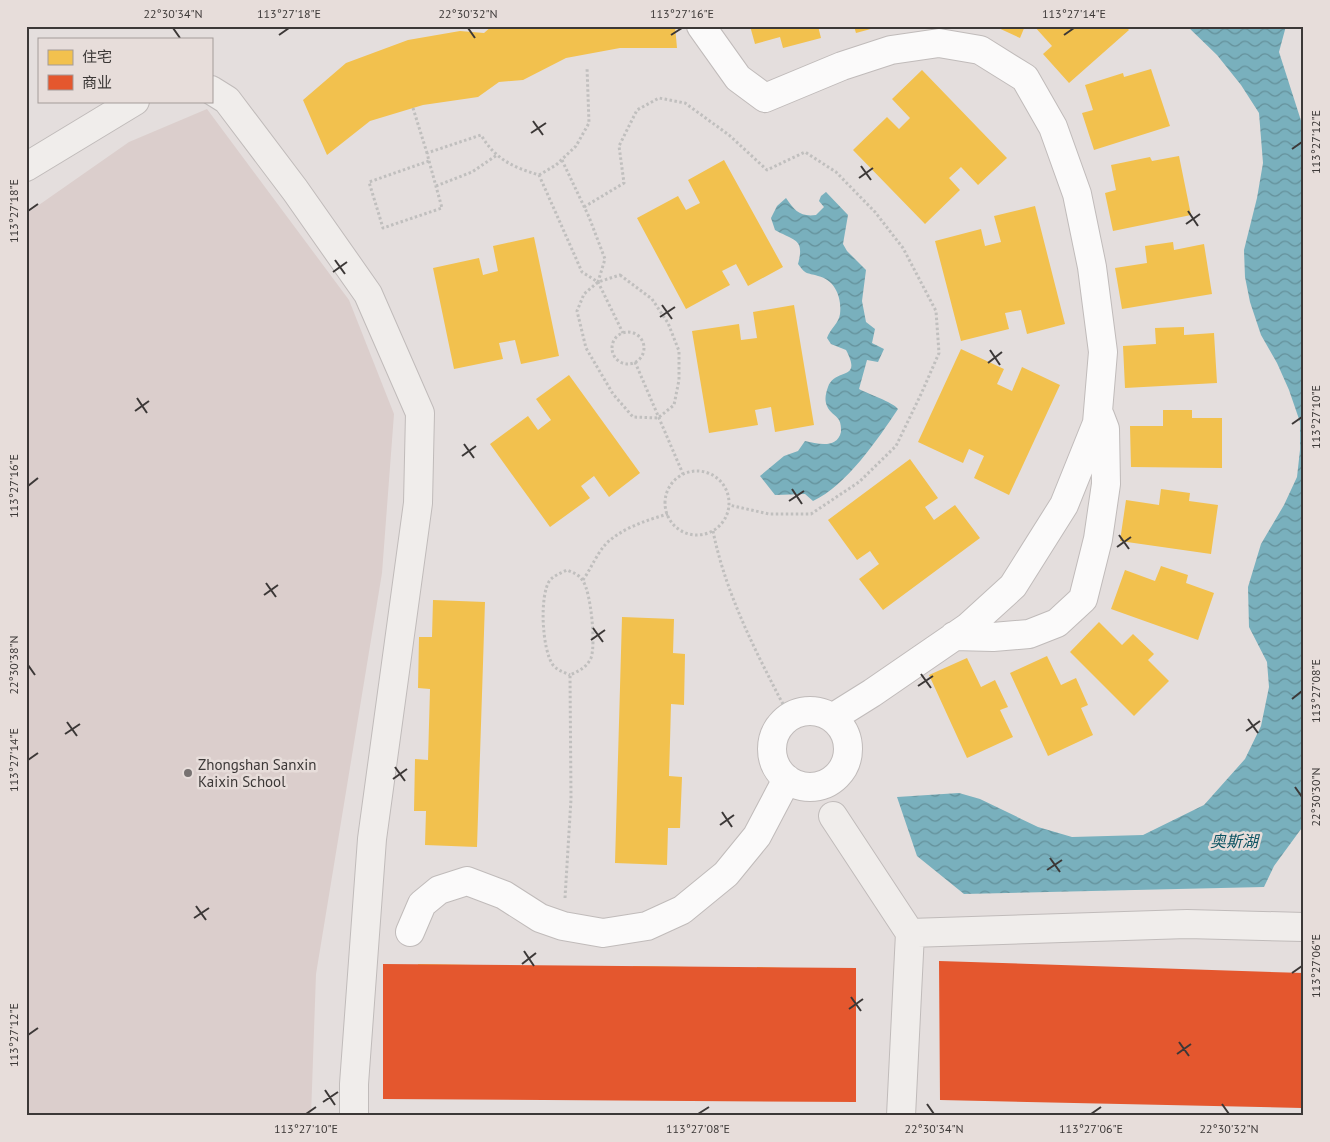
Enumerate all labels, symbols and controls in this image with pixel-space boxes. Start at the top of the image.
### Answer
text: 22°30'34"N [143,6,203,21]
text: 113°27'18"E [257,6,321,21]
text: 22°30'32"N [438,6,498,21]
text: 113°27'16"E [650,6,714,21]
text: 113°27'14"E [1042,6,1106,21]
legend [38,38,212,102]
text: 住宅 [82,47,112,66]
text: 商业 [82,73,112,92]
text: 113°27'12"E [1308,110,1323,174]
text: 113°27'18"E [6,179,21,243]
text: 113°27'10"E [1308,385,1323,449]
text: 113°27'16"E [6,454,21,518]
text: 22°30'38"N [6,635,21,695]
text: 113°27'08"E [1308,659,1323,723]
text: 113°27'14"E [6,728,21,792]
place label: Zhongshan Sanxin Kaixin School [198,755,316,791]
marker: Zhongshan Sanxin Kaixin School [182,767,194,779]
text: 22°30'30"N [1308,767,1323,827]
water label: 奥斯湖 [1210,831,1261,851]
text: 113°27'06"E [1308,934,1323,998]
text: 113°27'12"E [6,1003,21,1067]
text: 113°27'10"E [274,1121,338,1136]
text: 113°27'08"E [666,1121,730,1136]
text: 22°30'34"N [904,1121,964,1136]
text: 113°27'06"E [1059,1121,1123,1136]
text: 22°30'32"N [1199,1121,1259,1136]

